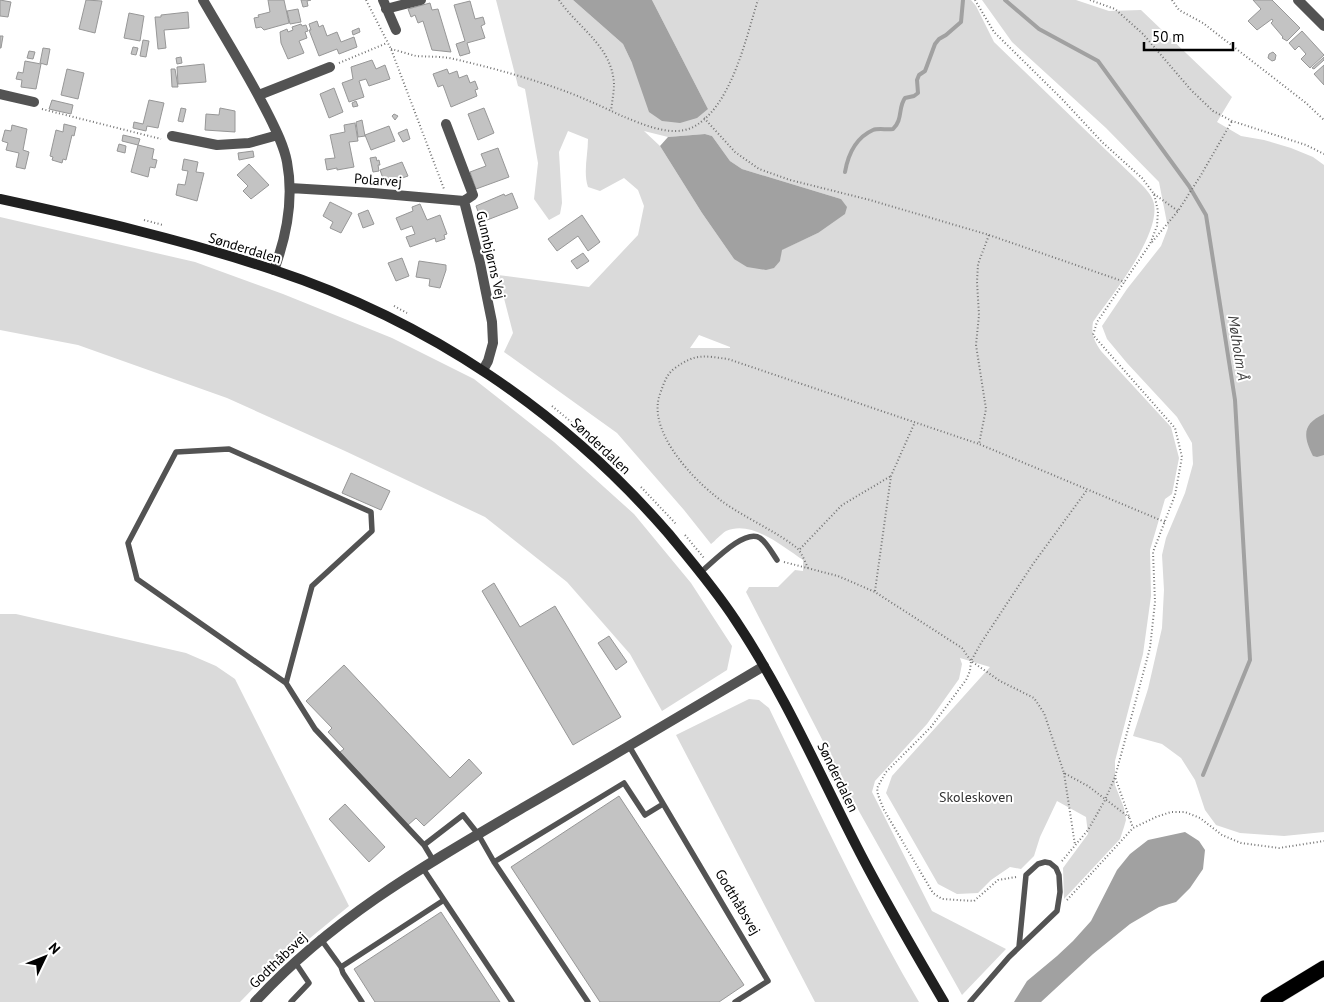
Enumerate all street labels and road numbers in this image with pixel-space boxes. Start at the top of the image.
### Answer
street label: Polarvej [353,169,403,191]
street label: Gunnbjørns Vej [472,209,510,301]
street label: Sønderdalen [206,228,284,268]
street label: Sønderdalen [567,414,635,478]
street label: Sønderdalen [813,739,863,815]
street label: Godthåbsvej [711,866,765,938]
street label: Godthåbsvej [245,928,311,992]

